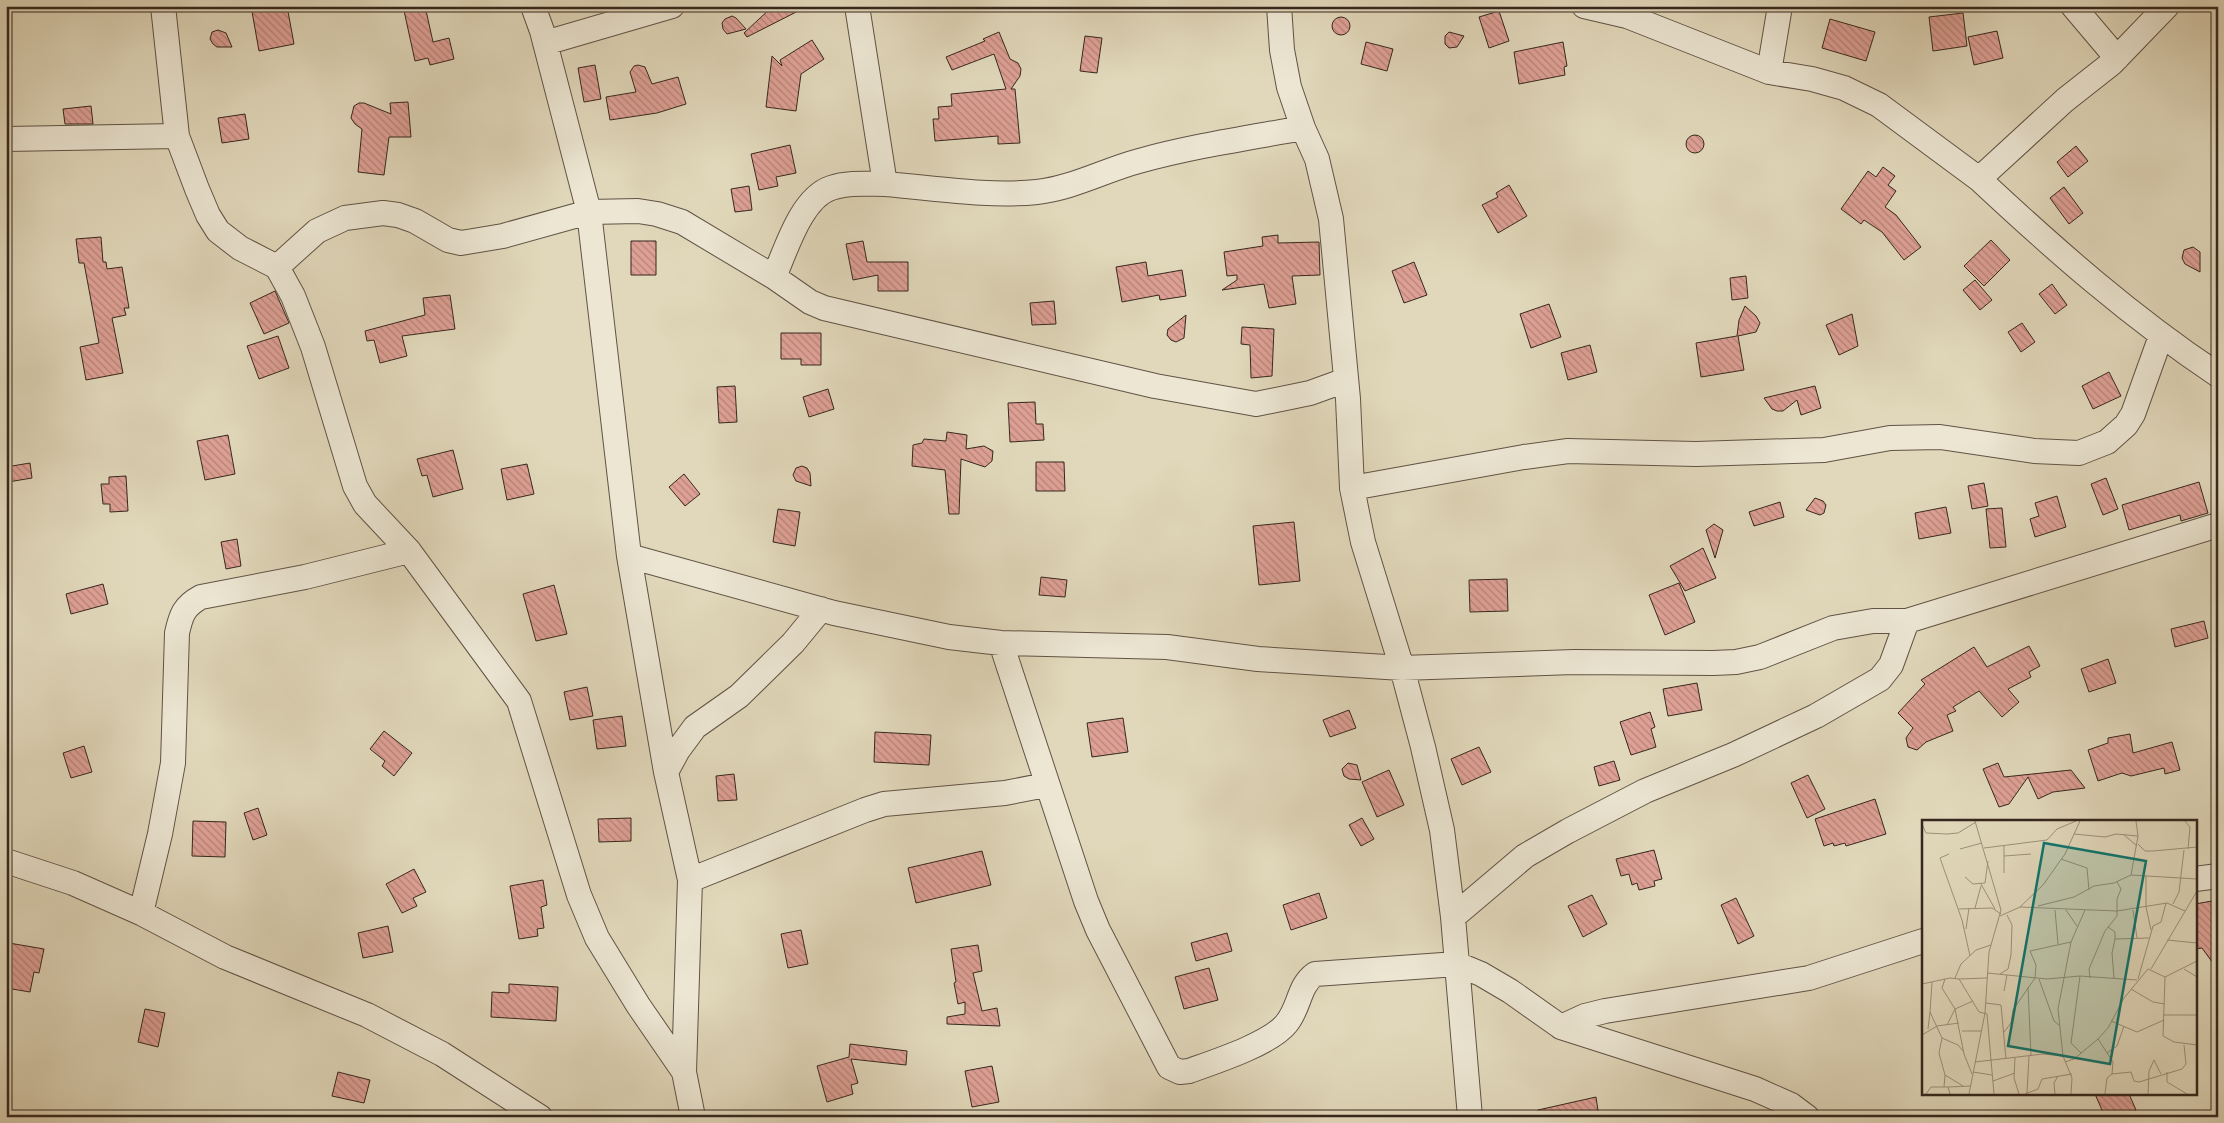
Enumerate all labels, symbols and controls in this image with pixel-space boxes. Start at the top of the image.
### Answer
inset map [1922,820,2196,1096]

